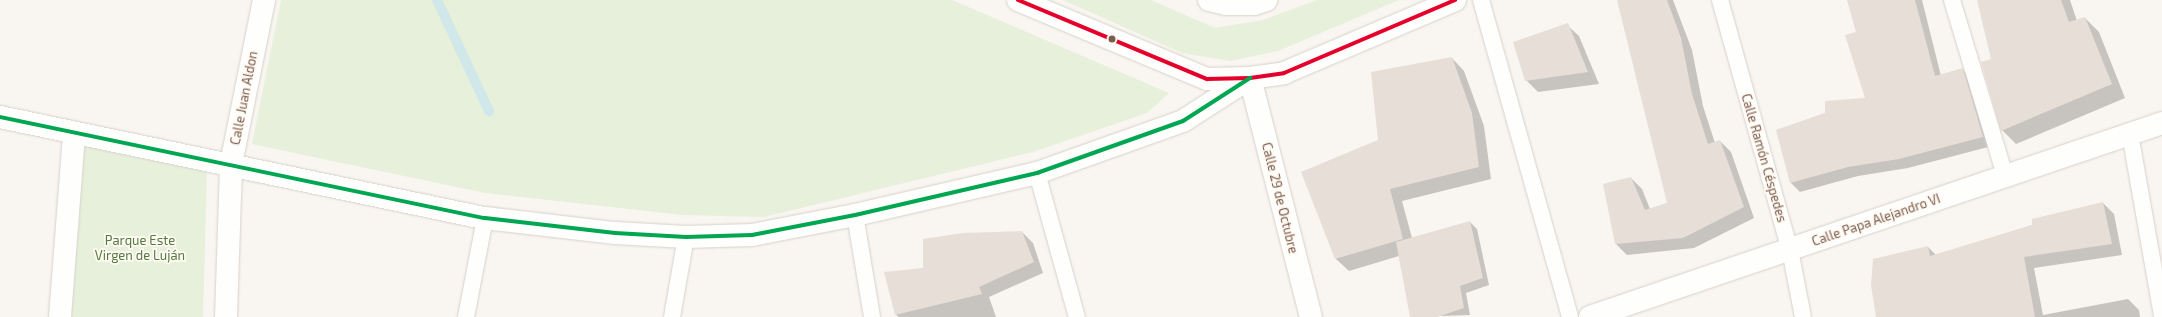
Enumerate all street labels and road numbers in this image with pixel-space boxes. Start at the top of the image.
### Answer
street label: Calle Juan Aldon [227,49,261,147]
street label: Calle Ramón Céspedes [1738,92,1790,224]
street label: Calle 29 de Octubre [1259,141,1301,255]
street label: Calle Papa Alejandro VI [1809,191,1943,249]

